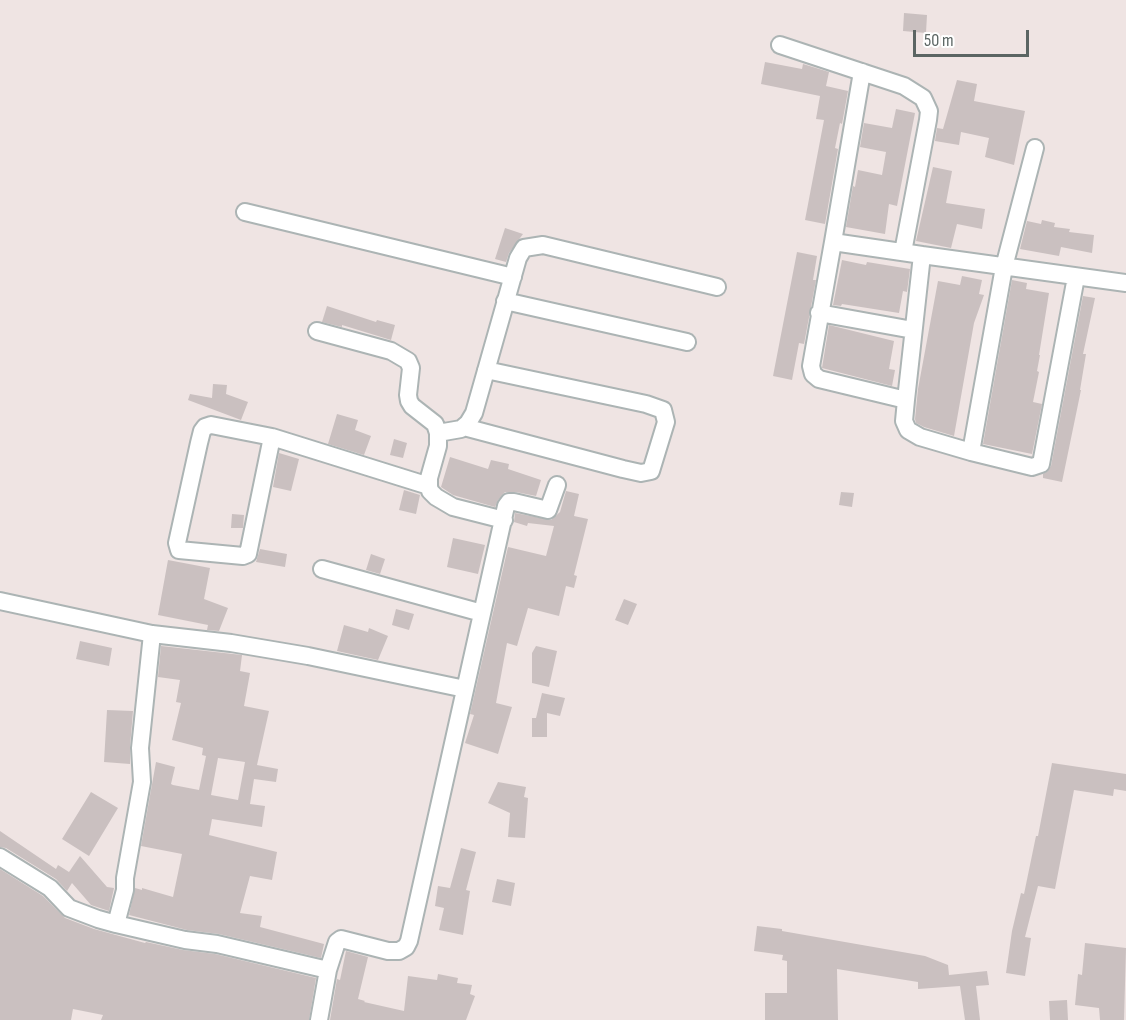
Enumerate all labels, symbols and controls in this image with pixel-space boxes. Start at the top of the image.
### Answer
scale bar [916,18,1032,56]
text: 50 m [924,30,954,51]

